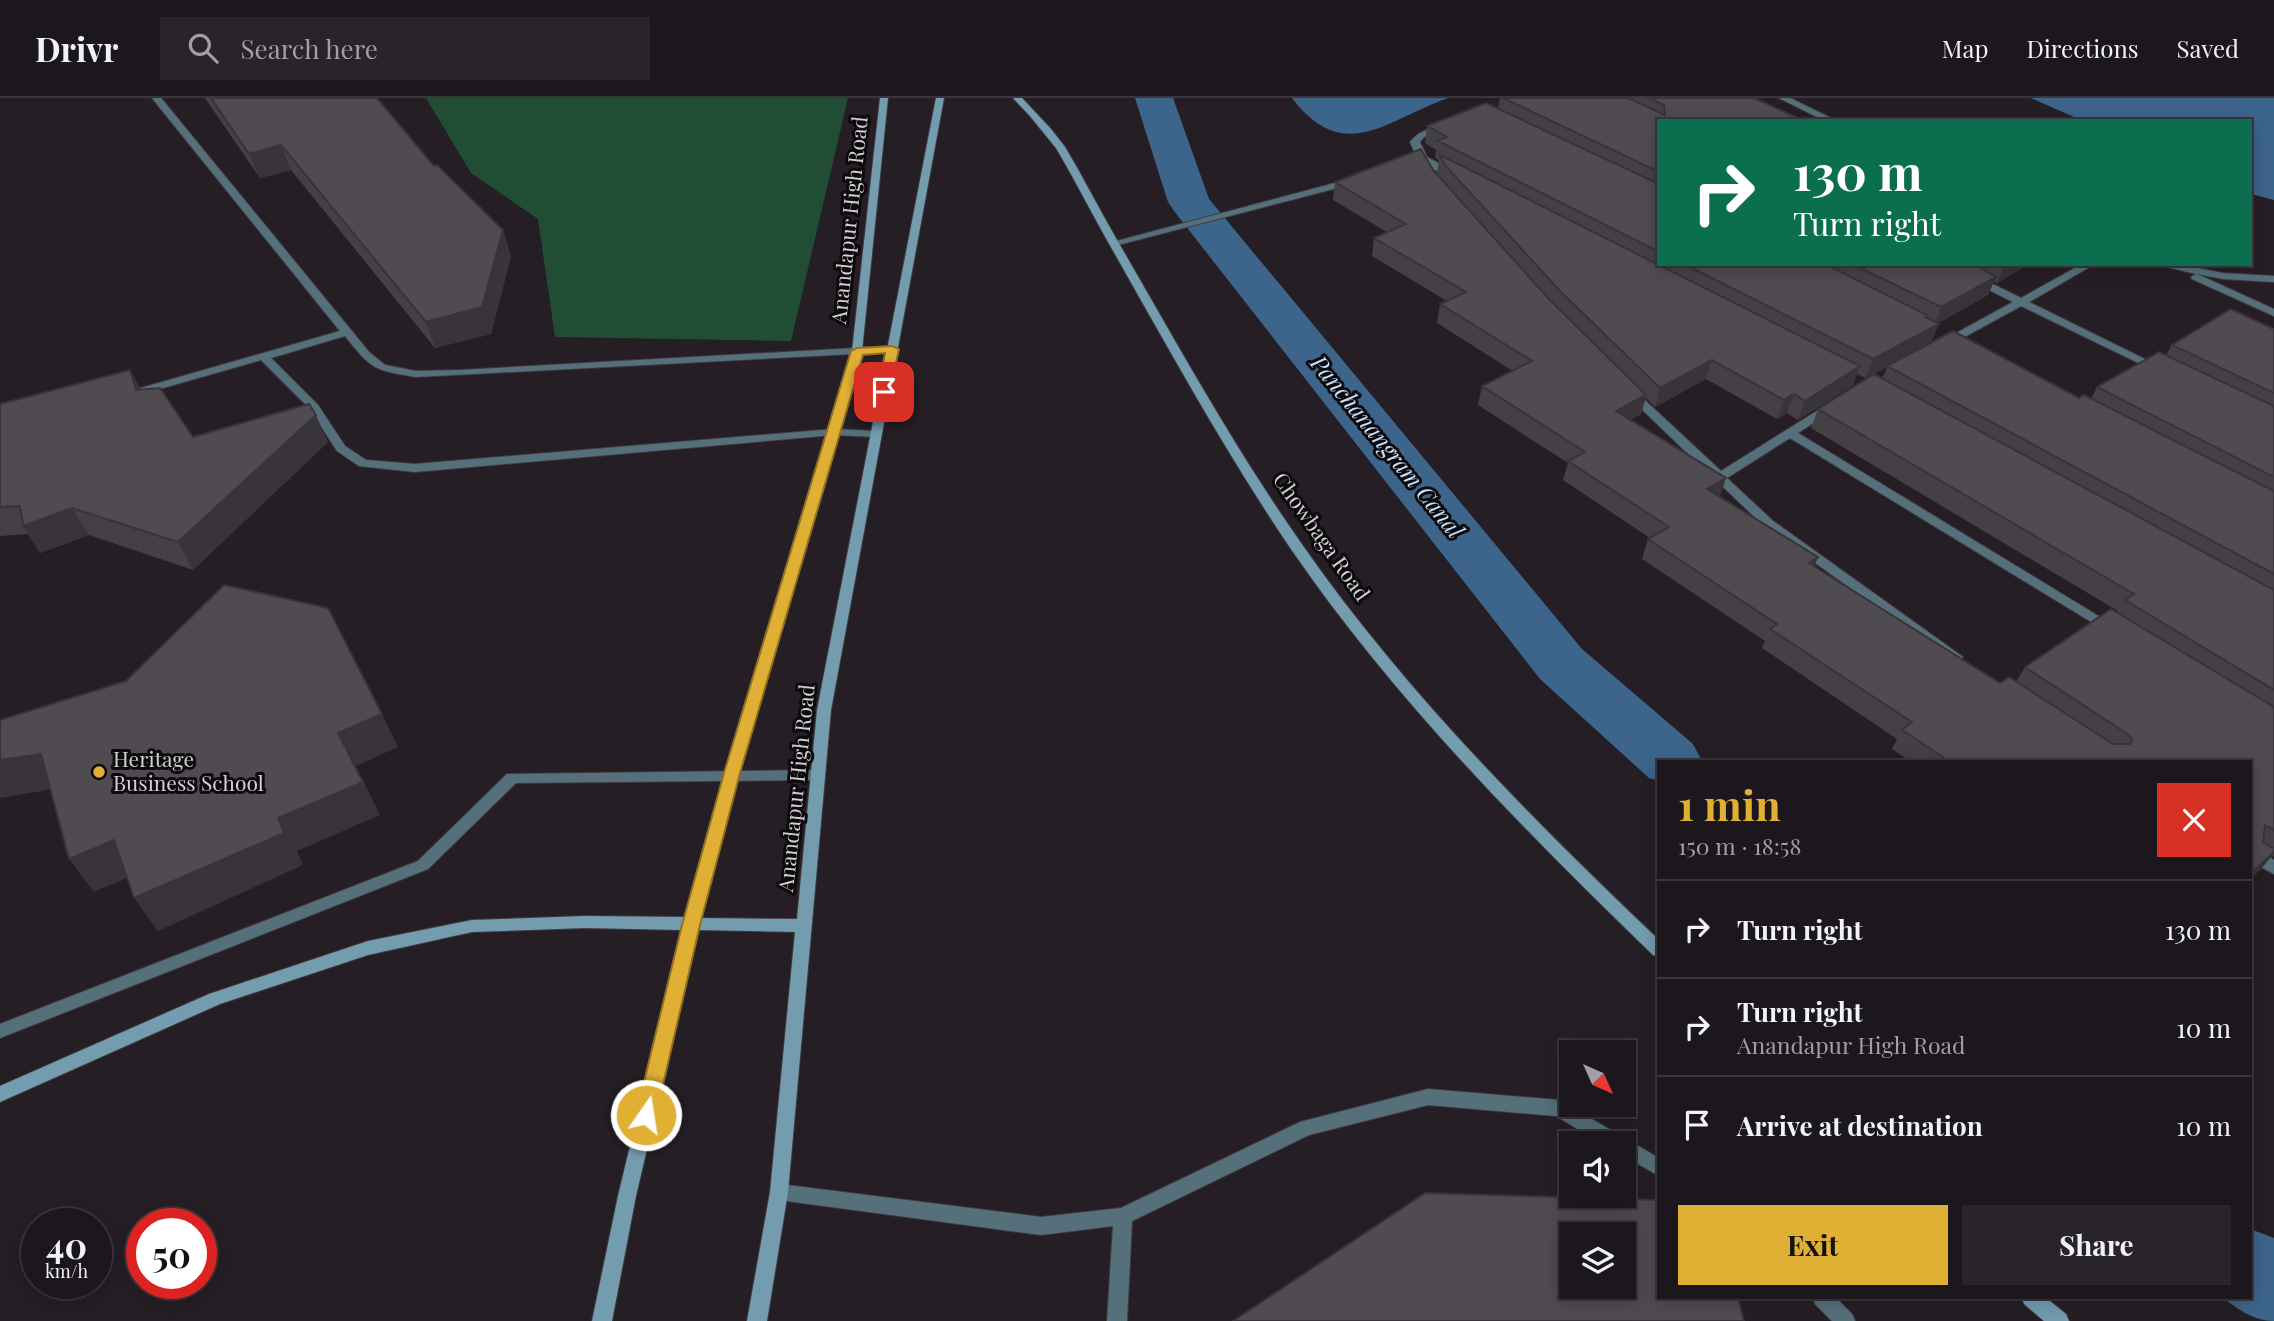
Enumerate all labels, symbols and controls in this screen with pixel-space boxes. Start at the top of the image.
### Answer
search box [160,17,650,80]
text: Drivr [35,26,118,70]
icon: search [184,29,222,67]
text: Search here [240,31,378,66]
text: Map [1942,32,1988,64]
text: Directions [2026,32,2139,64]
text: Saved [2177,32,2239,64]
street label: Anandapur High Road [823,115,873,326]
text: 130 m [1793,138,1923,203]
icon: right [1678,147,1769,238]
text: Turn right [1793,201,1941,244]
water label: Panchanangram Canal [1304,347,1473,545]
pin [854,362,914,422]
icon: arrive [865,373,903,411]
street label: Chowbaga Road [1268,466,1377,606]
street label: Anandapur High Road [770,683,820,894]
place label: Heritage Business School [113,744,264,796]
marker: Heritage Business School [91,764,107,780]
text: 1 min [1678,776,1781,832]
button: close [2157,783,2231,857]
text: 150 m · 18:58 [1678,830,1801,861]
icon: right [1678,910,1716,948]
text: Turn right [1737,912,1863,947]
text: 130 m [2165,912,2231,947]
text: Turn right [1737,994,1863,1029]
icon: right [1678,1008,1716,1046]
text: 10 m [2176,1010,2231,1045]
text: Anandapur High Road [1737,1029,1965,1060]
north arrow [1559,1040,1636,1116]
map controls [1559,1040,1636,1299]
position arrow [609,1078,683,1152]
icon: arrive [1678,1106,1716,1144]
text: Arrive at destination [1737,1108,1983,1143]
text: 10 m [2176,1108,2231,1143]
button: sound [1559,1131,1636,1208]
button: Exit [1678,1205,1948,1285]
button: Share [1962,1205,2231,1285]
speed limit sign: 50 [126,1208,217,1299]
text: 40 [46,1221,87,1268]
button: layers [1559,1222,1636,1299]
text: km/h [45,1259,88,1283]

